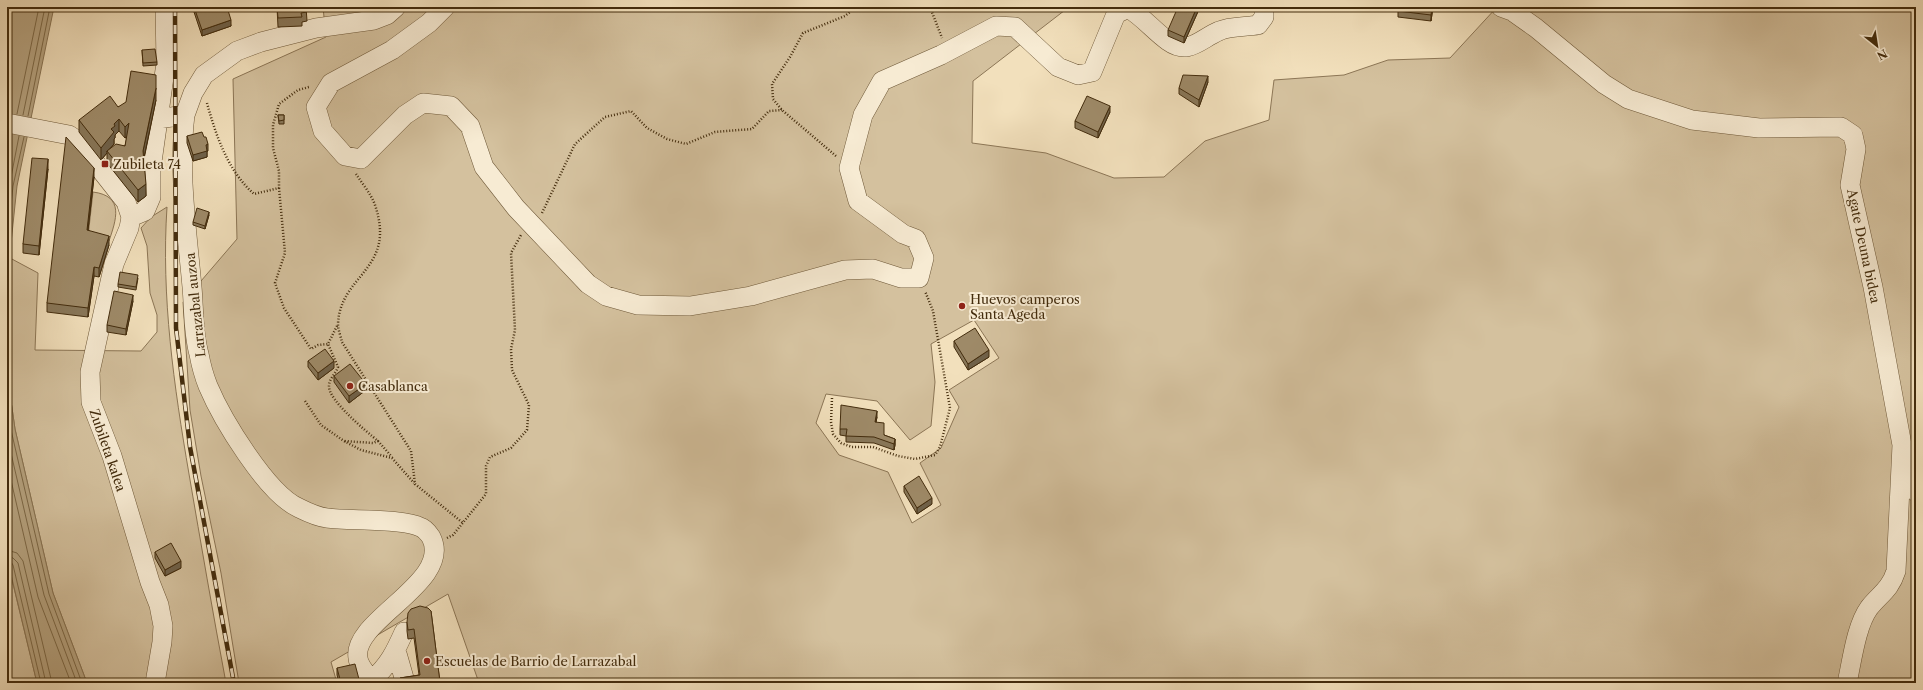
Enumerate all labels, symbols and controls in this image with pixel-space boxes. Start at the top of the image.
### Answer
north arrow [1857,26,1897,66]
text: N [1874,46,1890,63]
place label: Zubileta 74 [113,156,181,172]
marker: Zubileta 74 [100,159,110,169]
street label: Agate Deuna bidea [1844,186,1884,305]
street label: Larrazabal auzoa [182,252,208,358]
place label: Huevos camperos Santa Ageda [970,291,1080,322]
marker: Huevos camperos Santa Ageda [957,301,967,311]
place label: Casablanca [358,378,428,394]
marker: Casablanca [345,381,355,391]
street label: Zubileta kalea [86,407,130,494]
place label: Escuelas de Barrio de Larrazabal [435,653,637,669]
marker: Escuelas de Barrio de Larrazabal [422,656,432,666]

